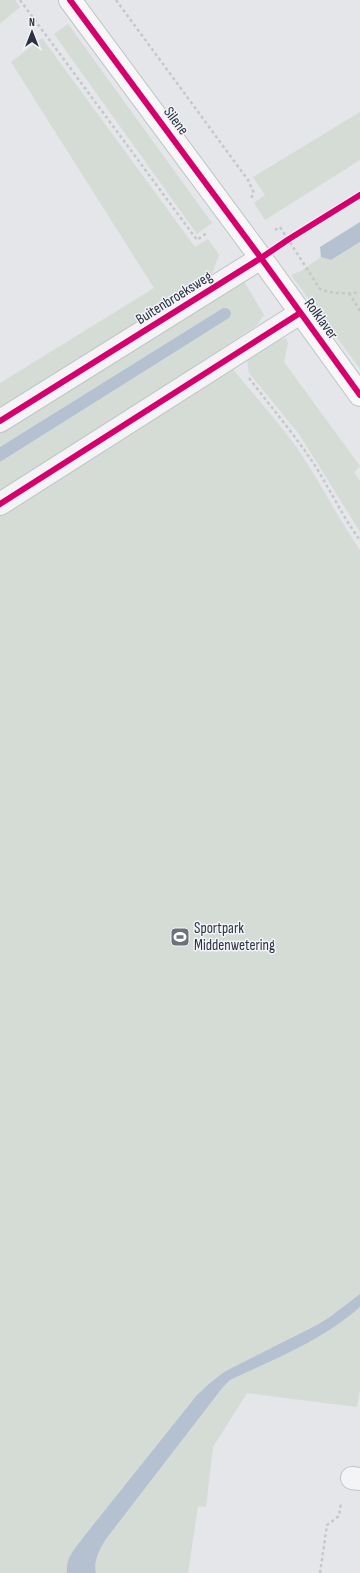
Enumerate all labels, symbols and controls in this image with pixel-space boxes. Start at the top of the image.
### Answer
north arrow [12,12,52,52]
text: N [29,16,35,29]
street label: Silene [159,103,193,139]
street label: Buitenbroeksweg [132,267,216,329]
street label: Rolklaver [300,295,343,344]
place label: Sportpark Middenwetering [194,919,275,955]
sports icon: Sportpark Middenwetering [169,926,191,948]

